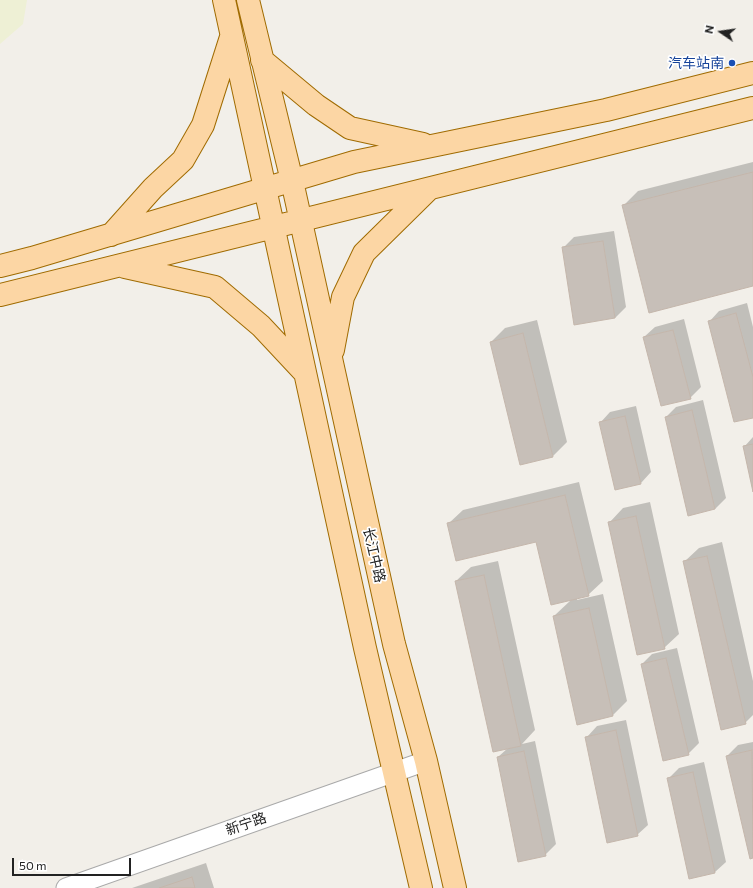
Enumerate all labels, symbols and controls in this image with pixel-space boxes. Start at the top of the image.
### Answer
north arrow [701,12,741,52]
text: N [702,24,716,35]
place label: 汽车站南 [668,55,724,71]
marker: 汽车站南 [727,58,737,68]
street label: 长江中路 [360,526,388,584]
street label: 新宁路 [223,809,269,839]
scale bar [14,850,133,876]
text: 50 m [19,858,47,872]

